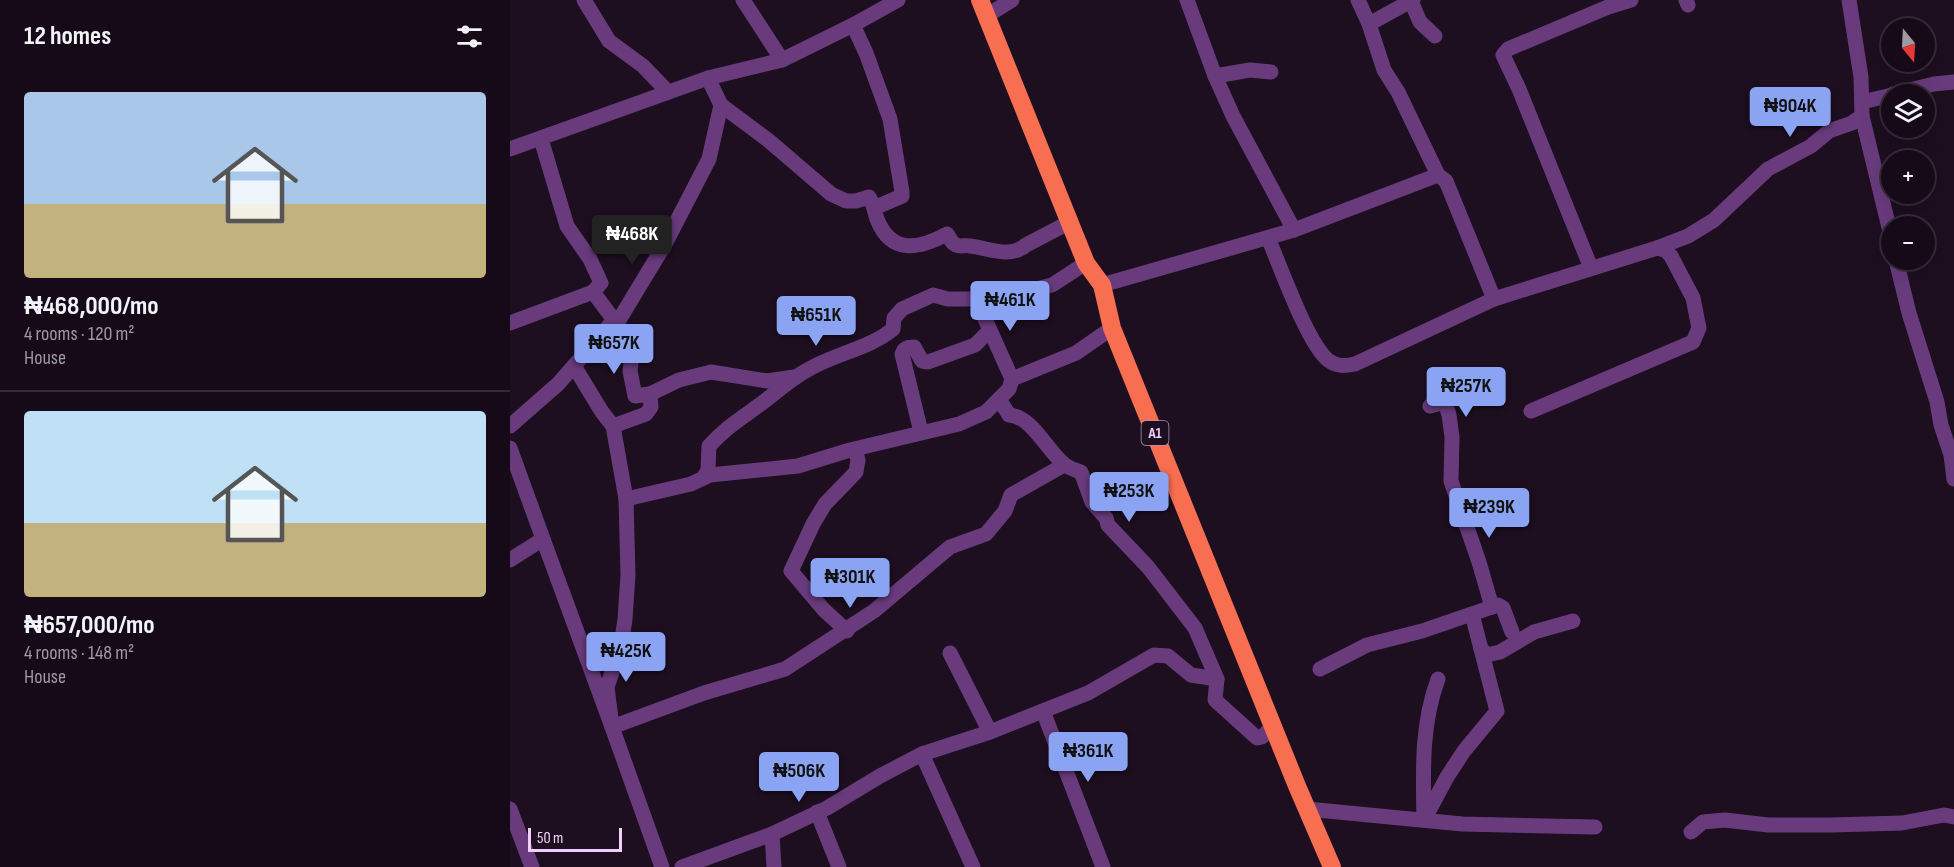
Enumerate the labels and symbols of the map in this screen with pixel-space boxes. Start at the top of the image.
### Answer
north arrow [1881,18,1935,72]
pin: ₦904K [1748,87,1832,138]
pin: ₦468K [590,215,674,266]
pin: ₦461K [968,281,1052,332]
pin: ₦651K [774,296,858,347]
pin: ₦657K [572,324,656,375]
pin: ₦257K [1424,367,1508,418]
road number: A1 [1142,421,1168,445]
pin: ₦253K [1087,472,1171,523]
pin: ₦239K [1447,488,1531,539]
pin: ₦301K [808,558,892,609]
pin: ₦425K [584,632,668,683]
pin: ₦361K [1046,732,1130,783]
pin: ₦506K [757,752,841,803]
scale bar [528,825,622,852]

